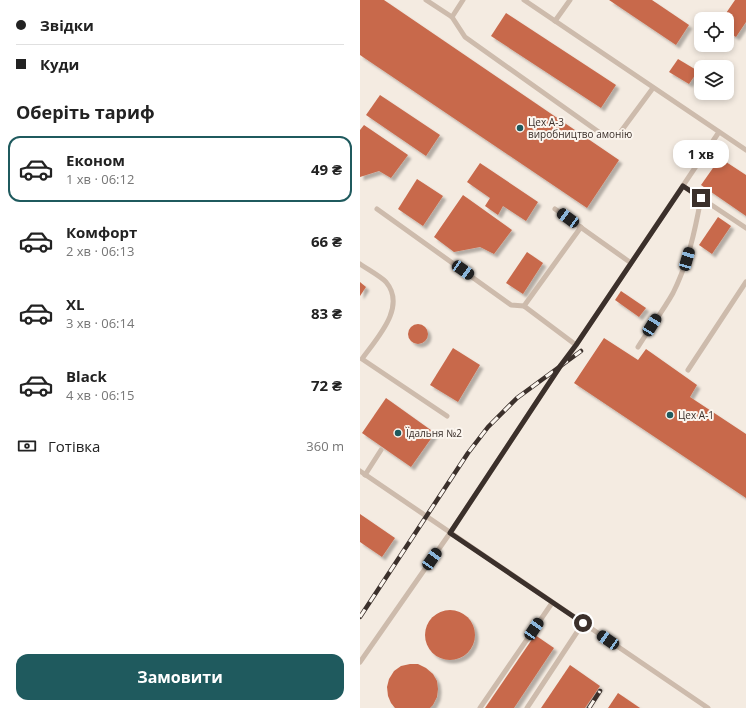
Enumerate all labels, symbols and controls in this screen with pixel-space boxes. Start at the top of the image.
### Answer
map controls [694,12,734,100]
button: locate [694,12,734,52]
text: Звідки [40,15,94,35]
text: Куди [40,54,79,74]
button: layers [694,60,734,100]
text: Оберіть тариф [16,100,155,124]
place label: Цех А-3 виробництво амонію [528,115,632,141]
marker: Цех А-3 виробництво амонію [515,123,525,133]
callout: 1 хв [673,140,729,168]
text: 1 хв [688,145,714,163]
text: Економ [66,150,125,170]
icon: car [18,151,54,187]
text: 49 ₴ [311,159,342,179]
text: 1 хв · 06:12 [66,170,134,188]
route end [692,189,710,207]
car [555,206,581,230]
text: Комфорт [66,222,137,242]
icon: car [18,223,54,259]
text: 66 ₴ [311,231,342,251]
text: 2 хв · 06:13 [66,242,134,260]
car [678,246,696,272]
car [450,258,476,282]
text: XL [66,294,84,314]
icon: car [18,295,54,331]
text: 83 ₴ [311,303,342,323]
car [641,312,663,338]
text: 3 хв · 06:14 [66,314,134,332]
text: Black [66,366,107,386]
icon: car [18,367,54,403]
text: 72 ₴ [311,375,342,395]
text: 4 хв · 06:15 [66,386,134,404]
place label: Цех А-1 [678,408,714,422]
marker: Цех А-1 [665,410,675,420]
place label: Їдальня №2 [406,426,462,440]
marker: Їдальня №2 [393,428,403,438]
icon: cash [16,435,38,457]
text: Готівка [48,436,100,456]
text: 360 m [306,437,344,455]
car [420,546,444,572]
route start [574,614,592,632]
car [522,616,546,642]
car [595,628,621,652]
button: Замовити [16,654,344,700]

